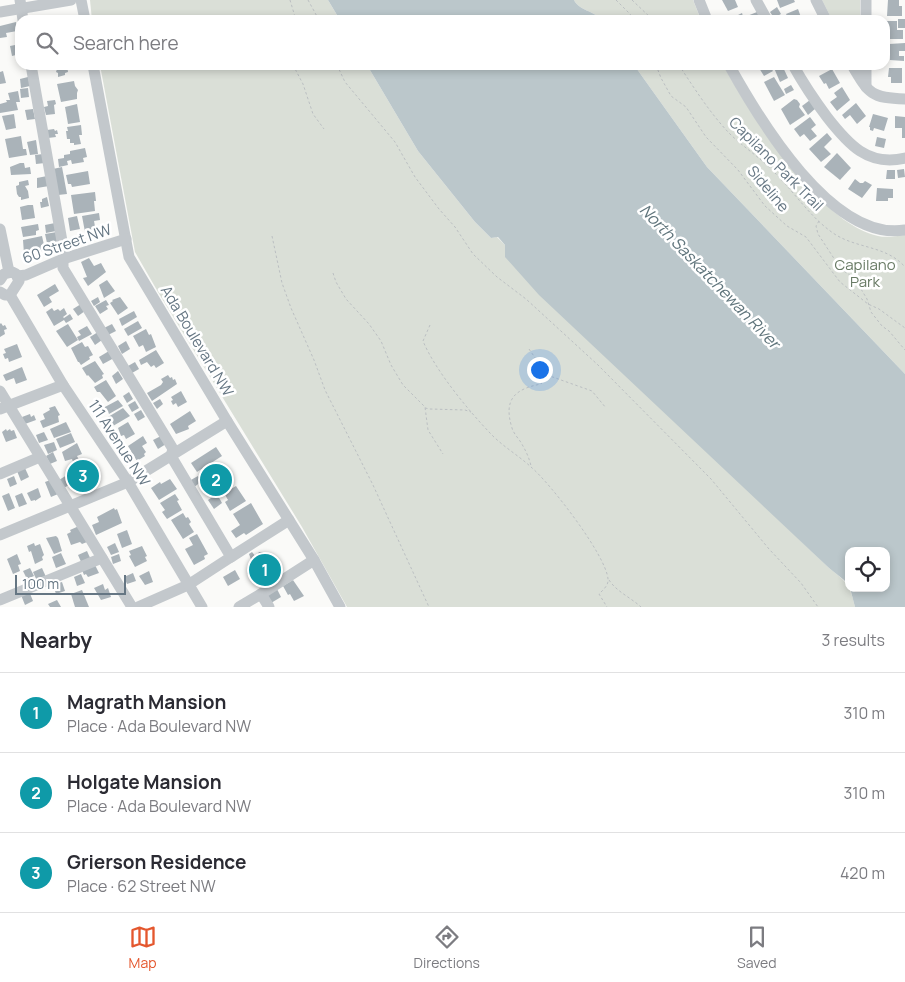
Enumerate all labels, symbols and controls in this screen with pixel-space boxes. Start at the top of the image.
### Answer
search box [15,15,890,70]
icon: search [33,29,61,57]
text: Search here [73,30,179,56]
street label: Capilano Park Trail [725,112,828,215]
street label: Sideline [743,161,794,217]
water label: North Saskatchewan River [635,199,786,355]
street label: 60 Street NW [20,218,114,269]
park label: Capilano Park [834,254,896,292]
street label: Ada Boulevard NW [156,281,239,400]
your location [527,357,553,383]
street label: 111 Avenue NW [84,395,155,490]
pin: 3 [67,457,99,495]
pin: 2 [200,461,232,499]
map controls [845,547,890,592]
button: locate [845,547,890,592]
pin: 1 [249,551,281,589]
scale bar [15,572,126,595]
text: 100 m [22,574,59,593]
text: Nearby [20,626,92,654]
text: 3 results [822,629,885,651]
text: Magrath Mansion [67,689,226,715]
text: 1 [32,702,40,724]
text: 310 m [843,702,885,724]
text: Place · Ada Boulevard NW [67,715,251,737]
text: Holgate Mansion [67,769,222,795]
text: 2 [31,782,41,804]
text: 310 m [843,782,885,804]
text: Place · Ada Boulevard NW [67,795,251,817]
text: Grierson Residence [67,849,246,875]
text: 3 [31,862,41,884]
text: 420 m [840,862,885,884]
text: Place · 62 Street NW [67,875,216,897]
tab: Map [129,923,157,972]
tab: Directions [414,923,480,972]
tab: Saved [737,923,776,972]

